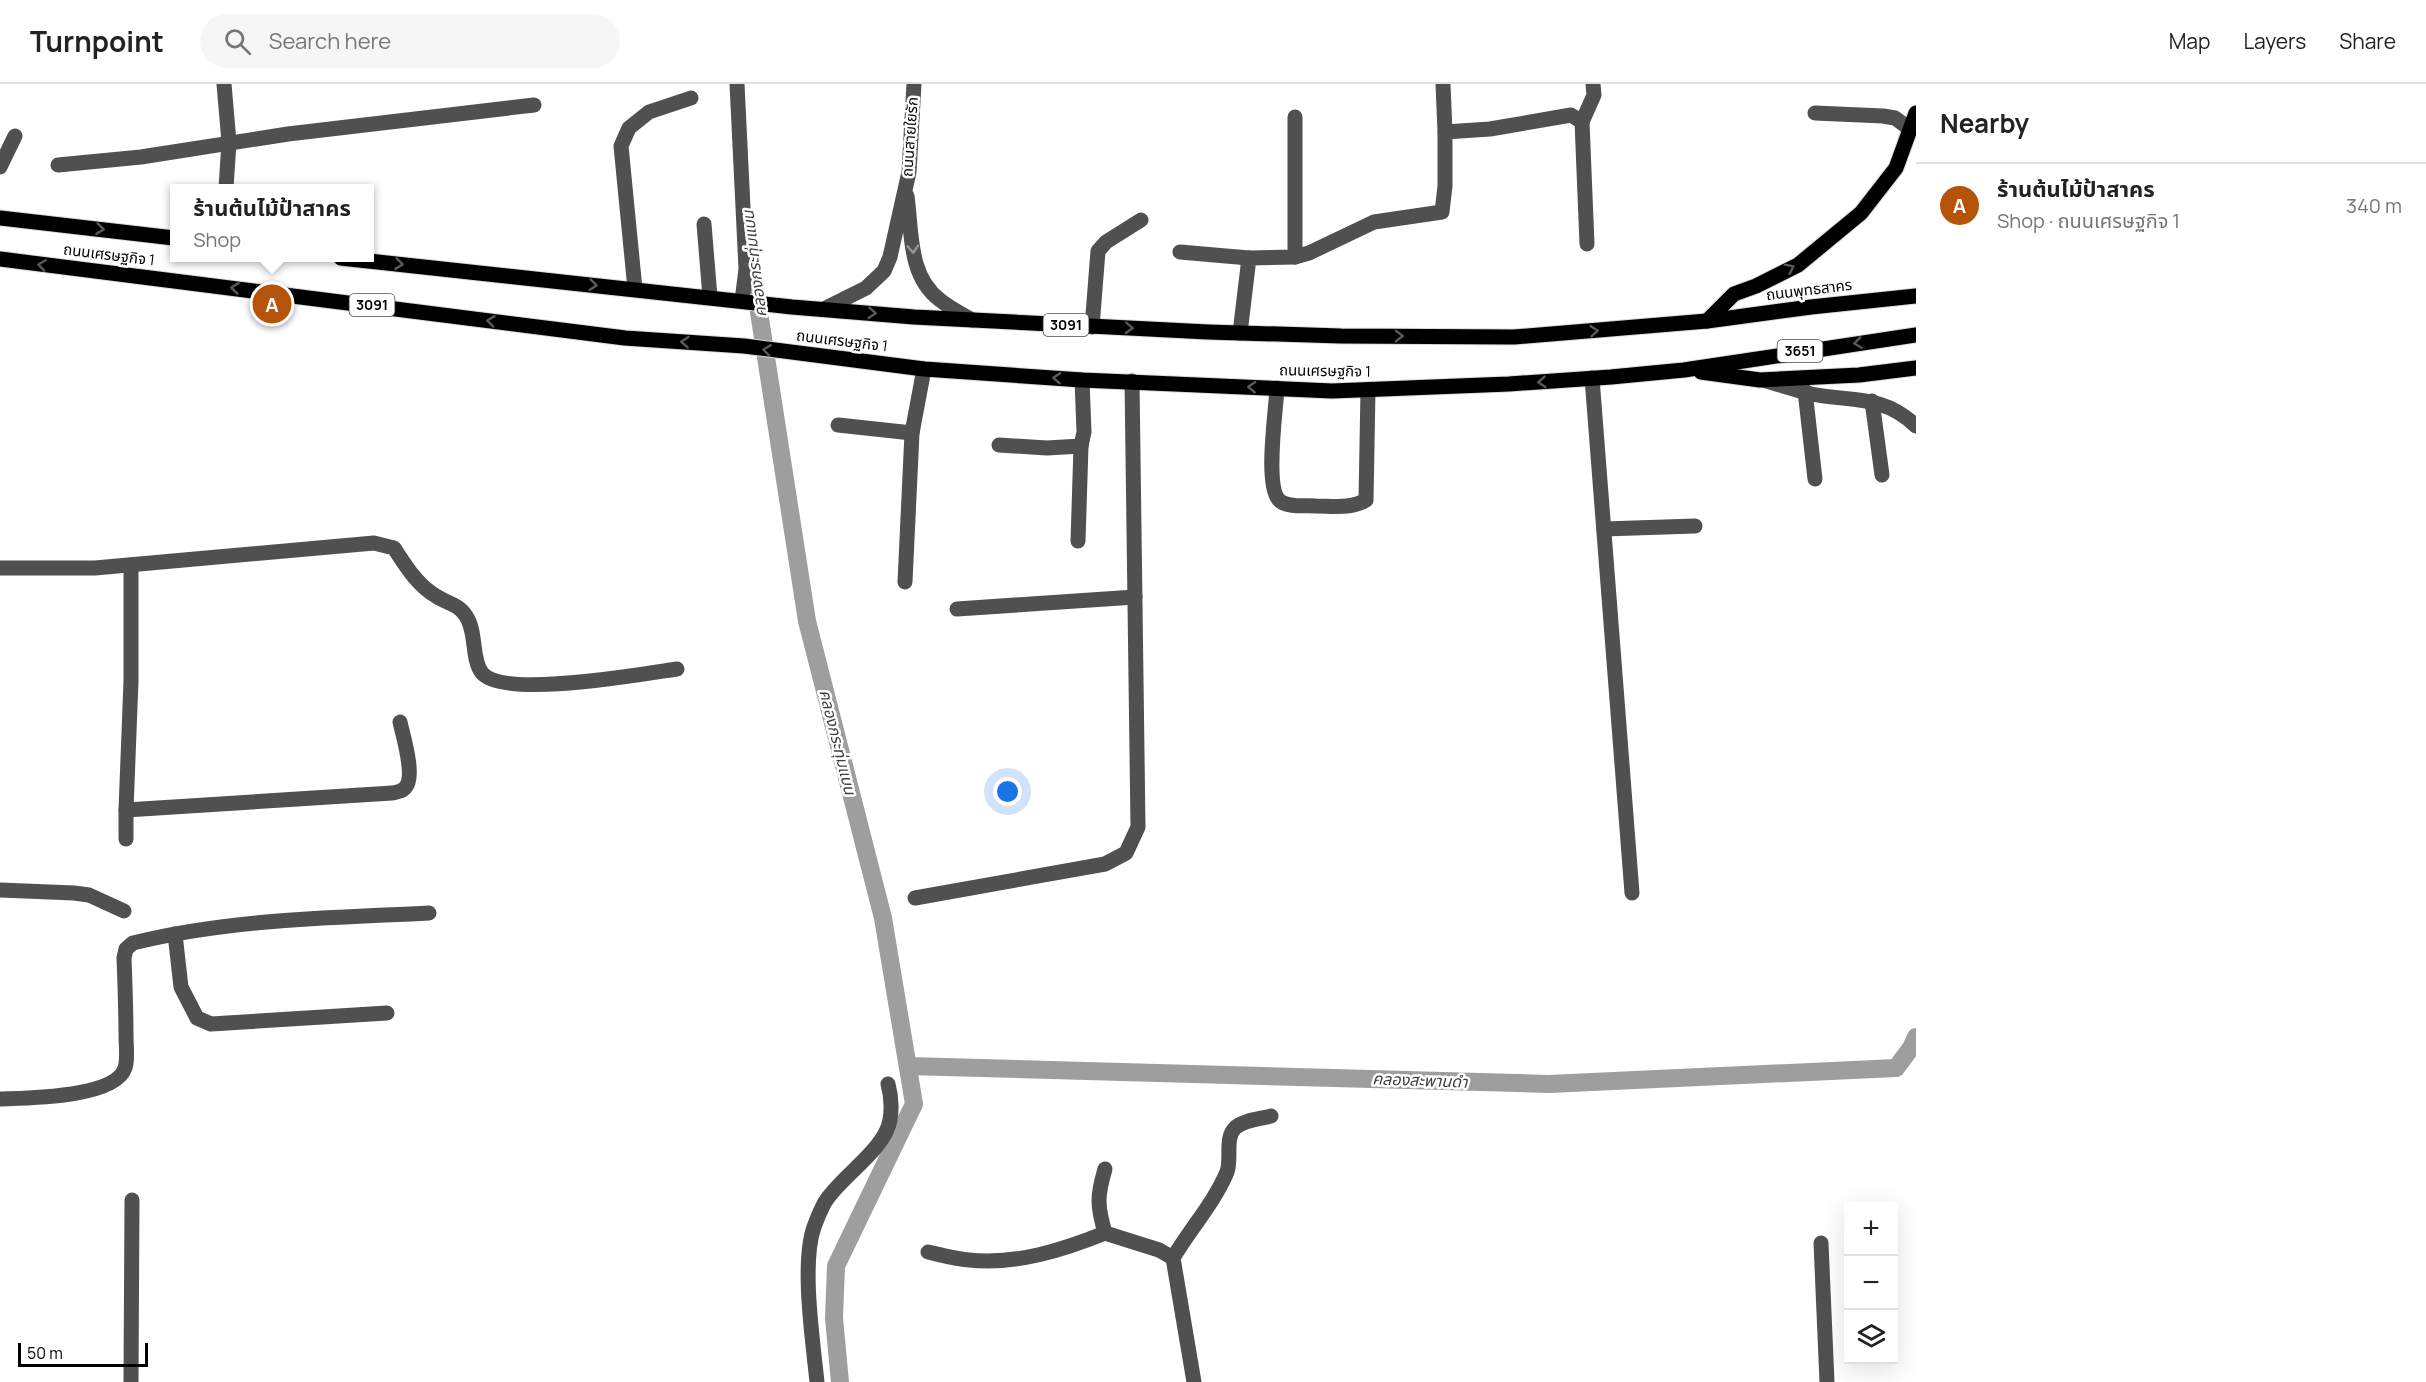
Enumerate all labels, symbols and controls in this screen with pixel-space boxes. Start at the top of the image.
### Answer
search box [200,14,620,68]
text: Turnpoint [30,22,164,60]
icon: search [221,25,254,58]
text: Search here [269,26,391,56]
text: Map [2169,27,2210,55]
text: Layers [2243,27,2306,55]
text: Share [2339,27,2396,55]
street label: ถนนสายใยรัก [896,96,923,178]
text: Nearby [1940,105,2029,141]
text: ร้านต้นไม้ป้าสาคร [1997,174,2155,204]
popup [170,184,374,262]
text: A [1953,192,1966,219]
text: 340 m [2346,192,2402,219]
text: ร้านต้นไม้ป้าสาคร [193,193,351,223]
text: Shop · ถนนเศรษฐกิจ 1 [1997,207,2180,234]
water label: คลองกระทุ่มแบน [736,208,771,319]
one-way arrow [95,222,104,235]
text: Shop [193,226,241,253]
street label: ถนนเศรษฐกิจ 1 [62,238,156,271]
one-way arrow [906,244,919,253]
one-way arrow [395,258,404,270]
one-way arrow [37,259,46,271]
one-way arrow [1784,264,1794,275]
street label: ถนนพุทธสาคร [1765,274,1853,305]
one-way arrow [589,278,598,291]
one-way arrow [231,282,240,295]
pin: A [252,282,292,326]
road number: 3091 [350,294,394,316]
one-way arrow [867,306,876,319]
road number: 3091 [1044,314,1088,336]
one-way arrow [487,315,496,327]
one-way arrow [1125,322,1134,335]
street label: ถนนเศรษฐกิจ 1 [795,324,889,357]
one-way arrow [1589,324,1598,337]
one-way arrow [1395,330,1404,342]
one-way arrow [681,336,690,349]
one-way arrow [1853,337,1863,349]
road number: 3651 [1778,340,1822,362]
one-way arrow [762,344,771,356]
street label: ถนนเศรษฐกิจ 1 [1279,359,1371,382]
one-way arrow [1053,372,1062,385]
one-way arrow [1538,375,1547,388]
one-way arrow [1248,381,1257,394]
water label: คลองกระทุ่มแบน [814,687,862,798]
your location [993,777,1022,806]
water label: คลองสะพานดำ [1372,1067,1469,1093]
map controls [1844,1202,1898,1364]
button: + [1844,1202,1898,1256]
button: − [1844,1256,1898,1310]
button: layers [1844,1310,1898,1364]
scale bar [18,1340,148,1368]
text: 50 m [27,1342,63,1364]

